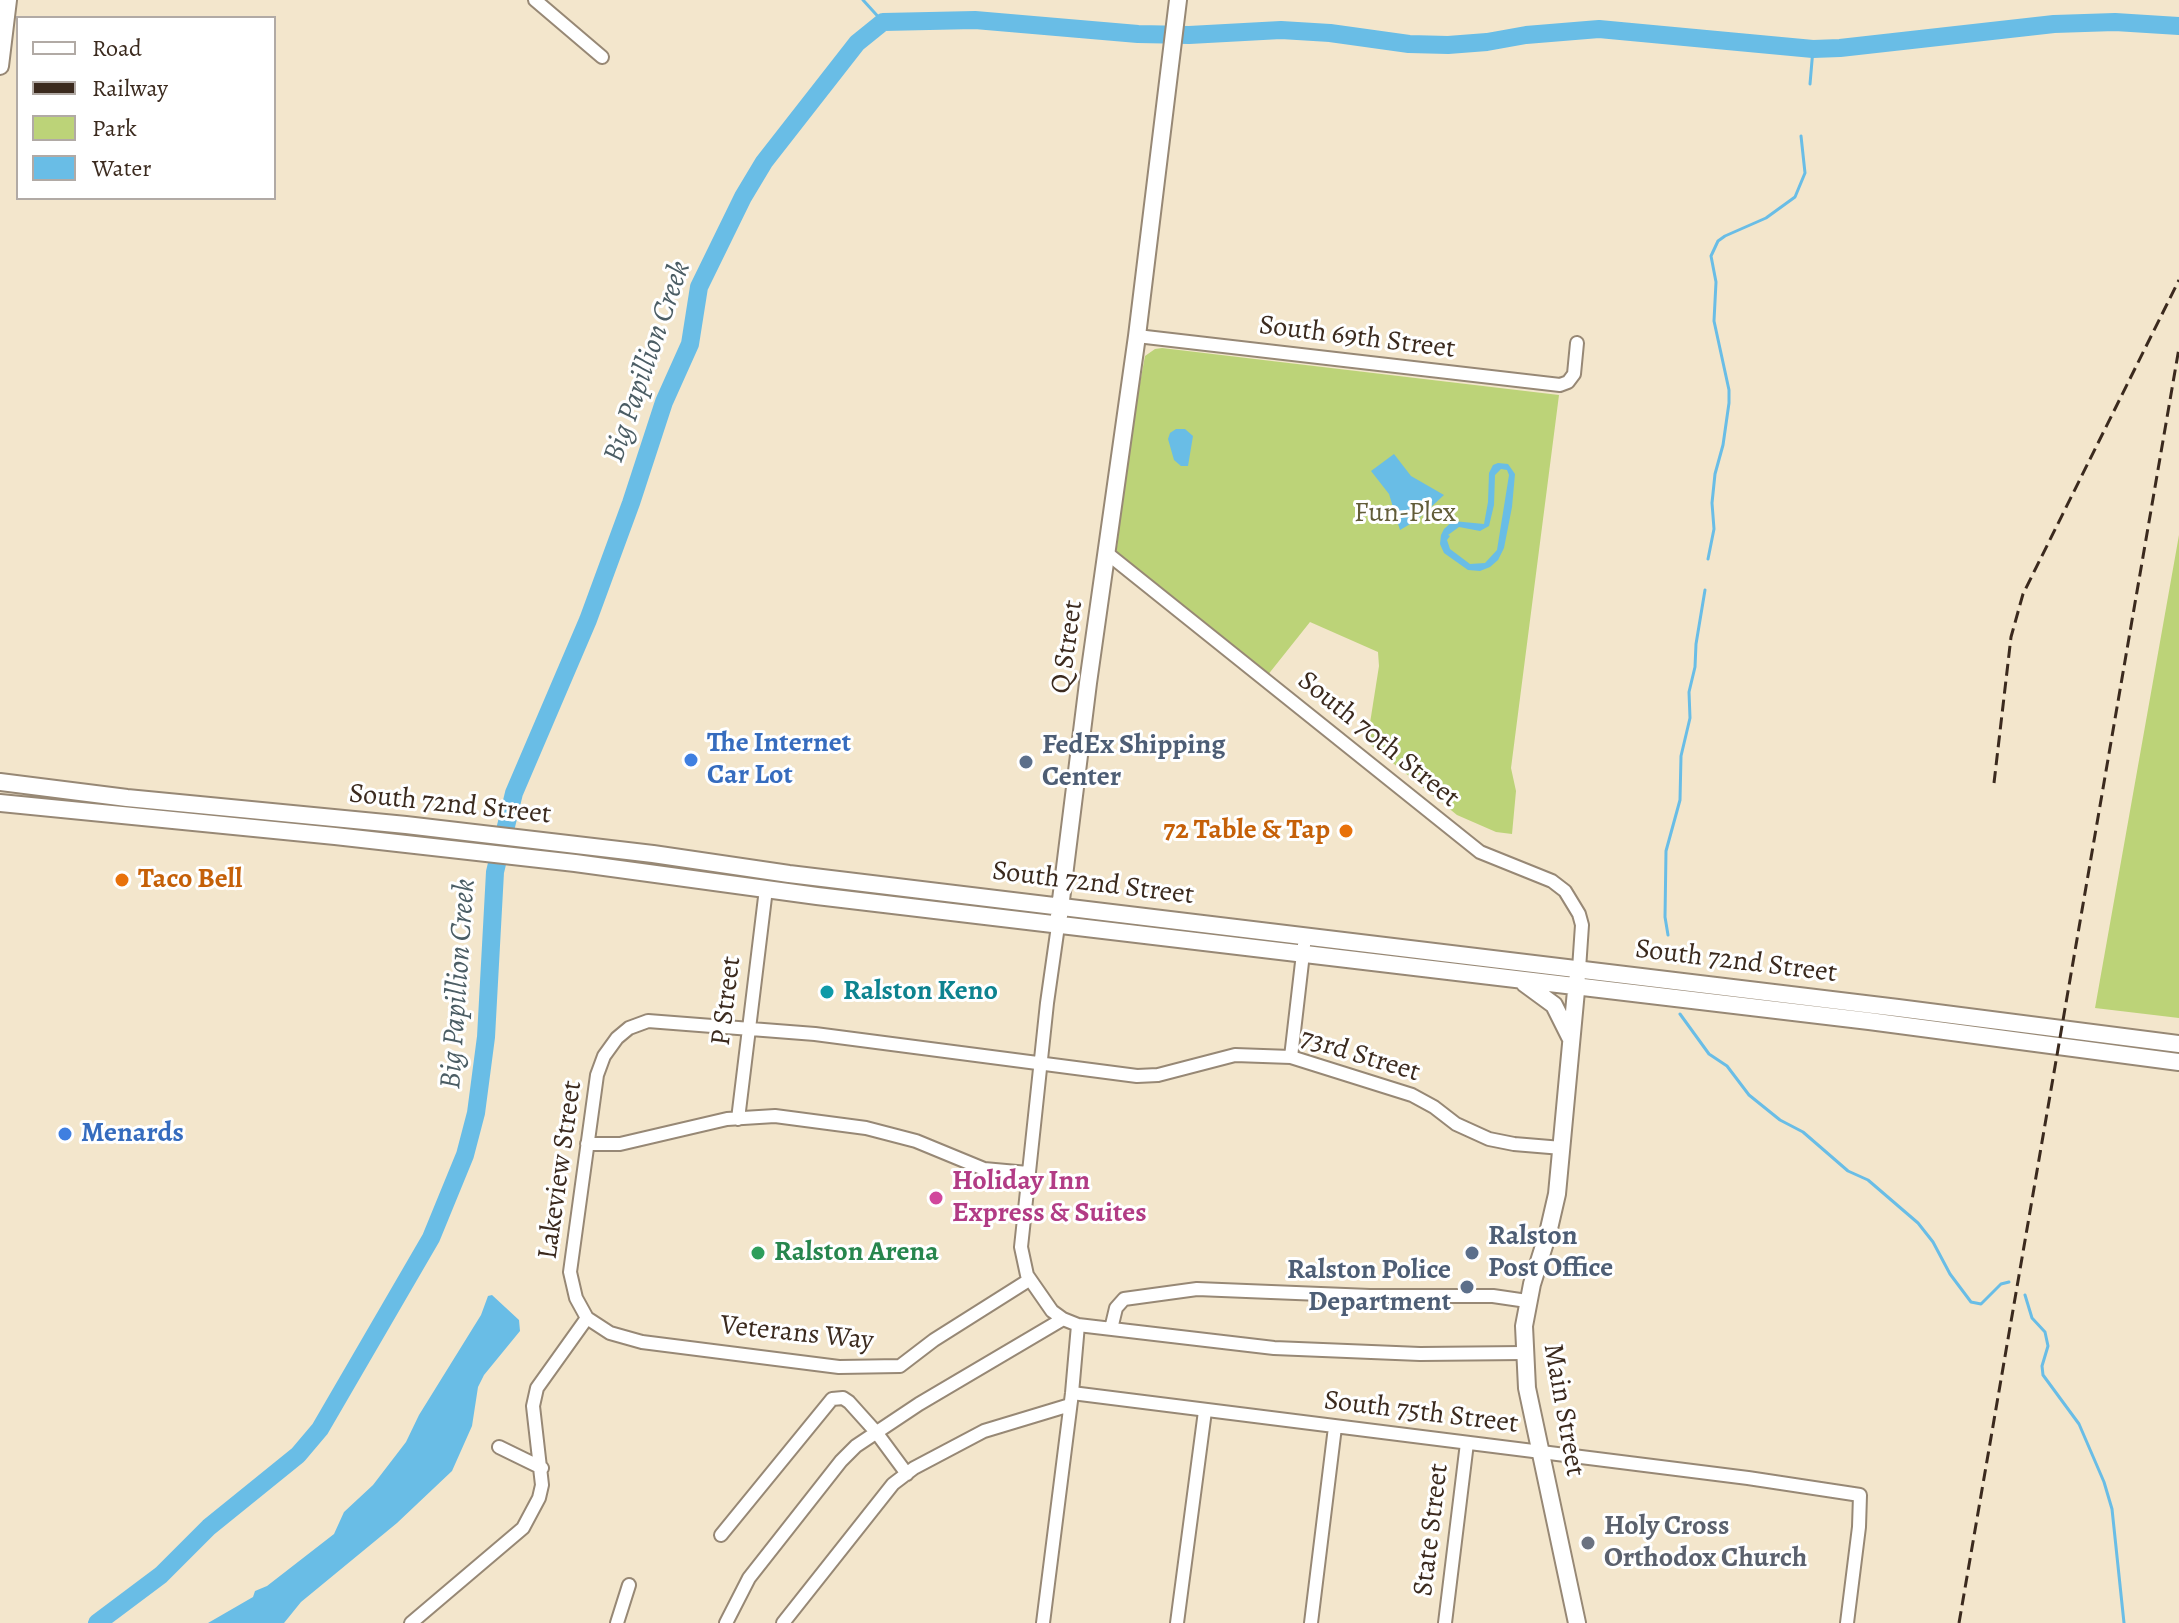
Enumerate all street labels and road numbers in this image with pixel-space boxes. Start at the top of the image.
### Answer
street label: South 69th Street [1257,309,1457,367]
street label: Q Street [1045,598,1091,696]
street label: South 70th Street [1290,665,1466,815]
street label: South 72nd Street [347,778,553,832]
street label: South 72nd Street [990,855,1196,913]
street label: South 72nd Street [1633,933,1839,991]
street label: P Street [705,954,749,1048]
street label: 73rd Street [1296,1022,1424,1090]
street label: Lakeview Street [532,1078,590,1262]
street label: Veterans Way [719,1309,875,1359]
street label: Main Street [1535,1341,1591,1479]
street label: South 75th Street [1322,1384,1520,1442]
street label: State Street [1407,1462,1457,1598]

